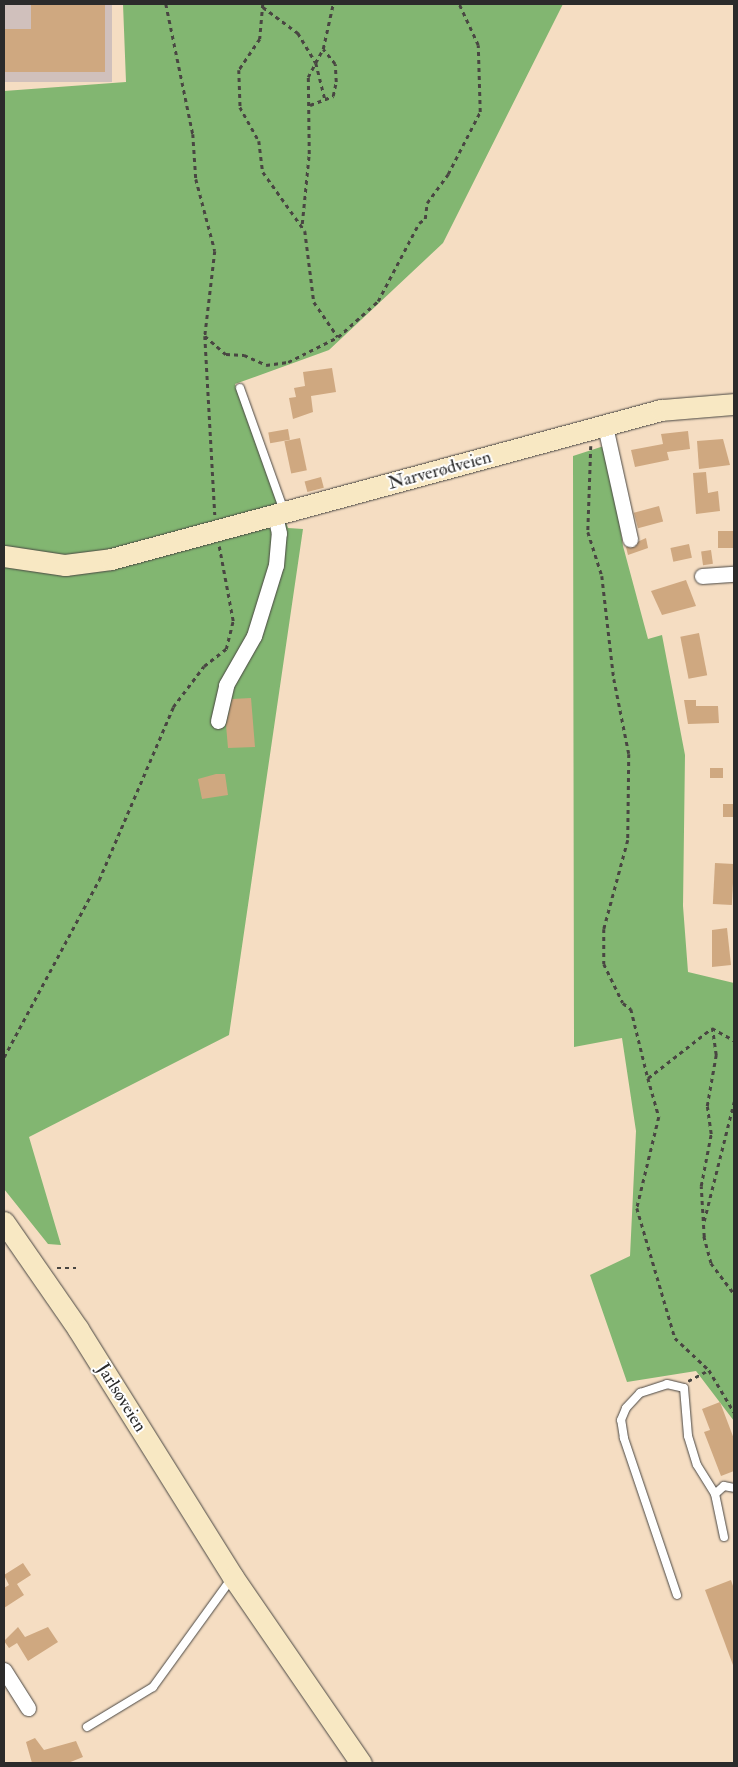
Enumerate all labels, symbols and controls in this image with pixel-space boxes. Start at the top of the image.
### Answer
street label: Narverødveien [386,447,494,495]
street label: Jarlsøveien [91,1360,151,1436]

